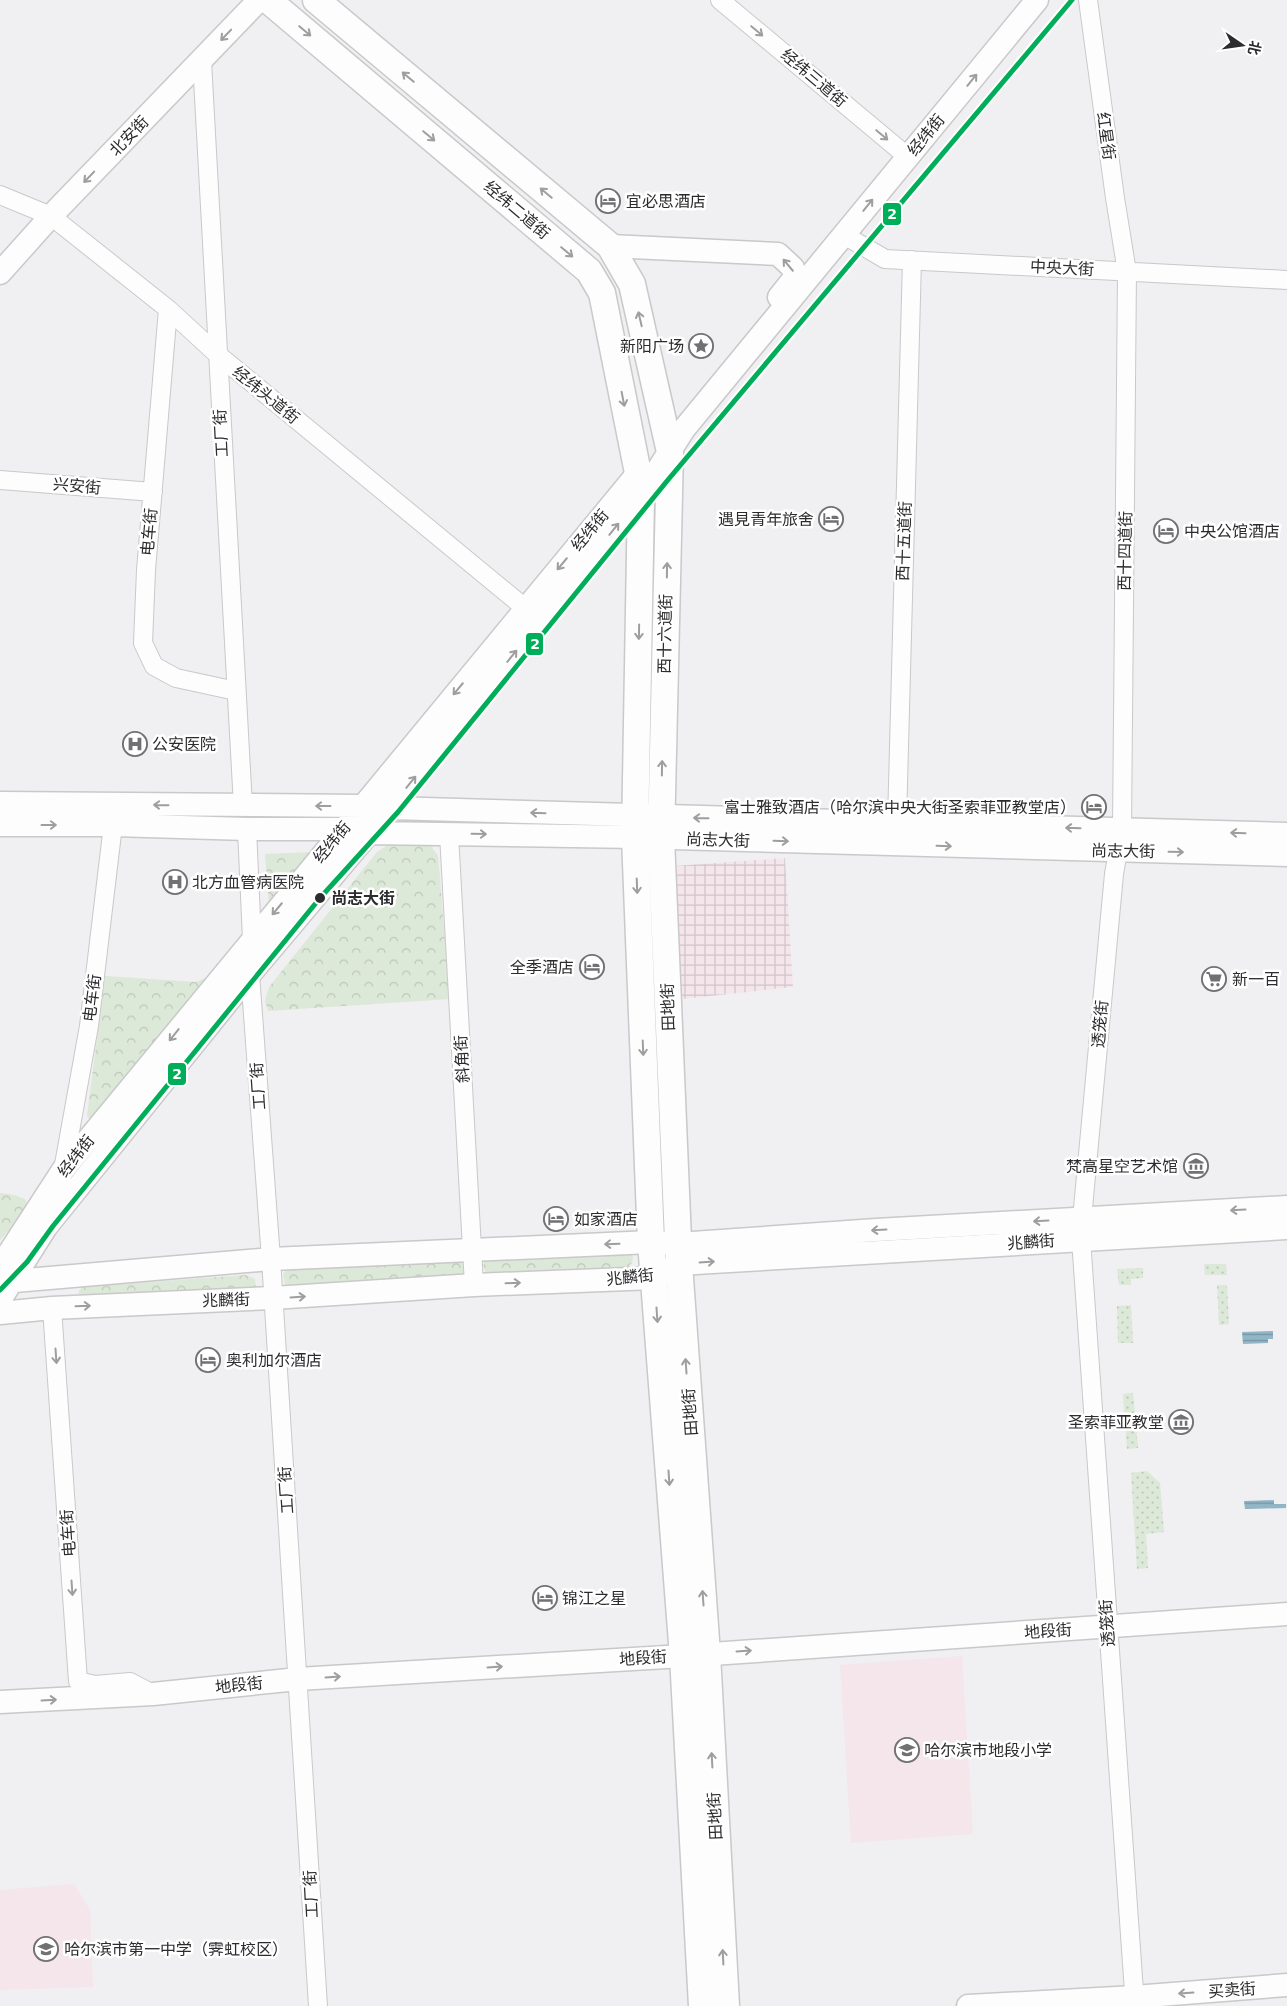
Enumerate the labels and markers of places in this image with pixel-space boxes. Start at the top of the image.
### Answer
hotel icon: 宜必思酒店 [595,188,621,214]
place label: 宜必思酒店 [626,192,706,211]
place icon: 新阳广场 [688,333,714,359]
place label: 新阳广场 [620,337,684,356]
hotel icon: 遇見青年旅舍 [818,506,844,532]
place label: 遇見青年旅舍 [718,510,814,529]
hotel icon: 中央公馆酒店 [1153,518,1179,544]
place label: 中央公馆酒店 [1184,522,1280,541]
hospital icon: 公安医院 [122,731,148,757]
place label: 公安医院 [152,735,216,754]
hotel icon: 富士雅致酒店（哈尔滨中央大街圣索菲亚教堂店） [1081,794,1107,820]
place label: 富士雅致酒店（哈尔滨中央大街圣索菲亚教堂店） [724,798,1076,817]
hospital icon: 北方血管病医院 [162,869,188,895]
place label: 北方血管病医院 [192,873,304,892]
place label: 尚志大街 [331,889,395,908]
marker: 尚志大街 [313,891,327,905]
hotel icon: 全季酒店 [579,954,605,980]
place label: 全季酒店 [510,958,574,977]
supermarket icon: 新一百 [1201,966,1227,992]
place label: 新一百 [1232,970,1280,989]
museum icon: 梵高星空艺术馆 [1183,1153,1209,1179]
place label: 梵高星空艺术馆 [1066,1157,1178,1176]
hotel icon: 如家酒店 [543,1206,569,1232]
place label: 如家酒店 [574,1210,638,1229]
hotel icon: 奥利加尔酒店 [195,1347,221,1373]
place label: 奥利加尔酒店 [226,1351,322,1370]
museum icon: 圣索菲亚教堂 [1168,1409,1194,1435]
place label: 圣索菲亚教堂 [1068,1413,1164,1432]
hotel icon: 锦江之星 [532,1585,558,1611]
place label: 锦江之星 [562,1589,626,1608]
school or university icon: 哈尔滨市地段小学 [894,1737,920,1763]
place label: 哈尔滨市地段小学 [924,1741,1052,1760]
school or university icon: 哈尔滨市第一中学（霁虹校区） [33,1936,59,1962]
place label: 哈尔滨市第一中学（霁虹校区） [64,1940,288,1959]

